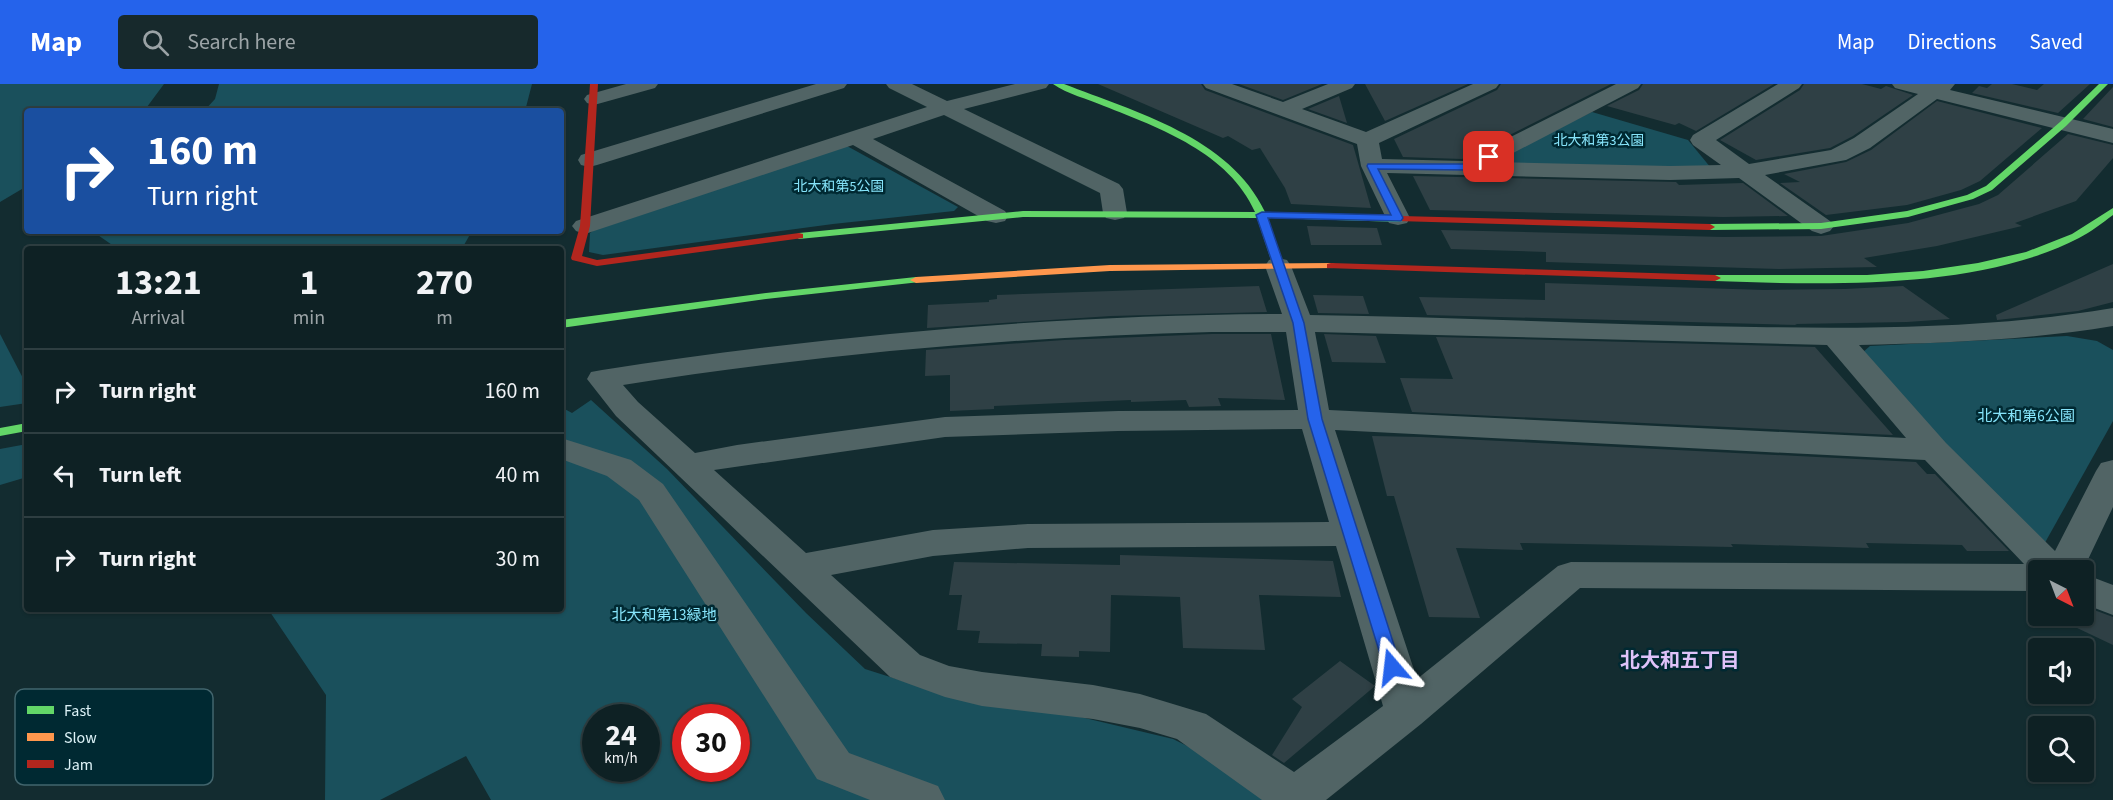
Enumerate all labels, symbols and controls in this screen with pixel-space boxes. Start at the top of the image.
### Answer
search box [118,15,538,69]
text: Map [30,22,82,62]
icon: search [139,26,172,59]
text: Search here [187,26,296,58]
text: Map [1837,27,1875,57]
text: Directions [1908,27,1996,57]
text: Saved [2029,27,2083,57]
text: 160 m [147,121,258,181]
pin [1463,131,1514,182]
park label: 北大和第3公園 [1554,131,1644,151]
icon: right [48,132,126,210]
icon: arrive [1472,140,1505,173]
text: Turn right [147,177,258,216]
park label: 北大和第5公園 [794,177,884,197]
text: 13:21 [115,257,202,308]
text: 1 [299,257,318,308]
text: 270 [416,257,473,308]
text: Arrival [131,304,185,332]
text: min [293,304,325,332]
text: m [436,304,453,332]
icon: right [48,375,81,408]
text: Turn right [99,375,196,407]
text: 160 m [485,375,540,407]
park label: 北大和第6公園 [1977,406,2075,427]
icon: left [48,459,81,492]
text: Turn left [99,459,181,491]
text: 40 m [495,459,540,491]
icon: right [48,543,81,576]
text: Turn right [99,543,196,575]
text: 30 m [495,543,540,575]
north arrow [2028,560,2094,626]
map controls [2028,560,2094,782]
park label: 北大和第13緑地 [612,605,716,626]
position arrow [1360,635,1424,699]
button: sound [2028,638,2094,704]
district label: 北大和五丁目 [1620,647,1740,675]
legend [15,689,213,785]
text: Fast [64,700,92,722]
speed limit sign: 30 [672,704,750,782]
text: 24 [605,714,637,757]
button: search [2028,716,2094,782]
text: Slow [64,727,97,749]
text: km/h [604,748,638,769]
text: Jam [64,754,93,776]

